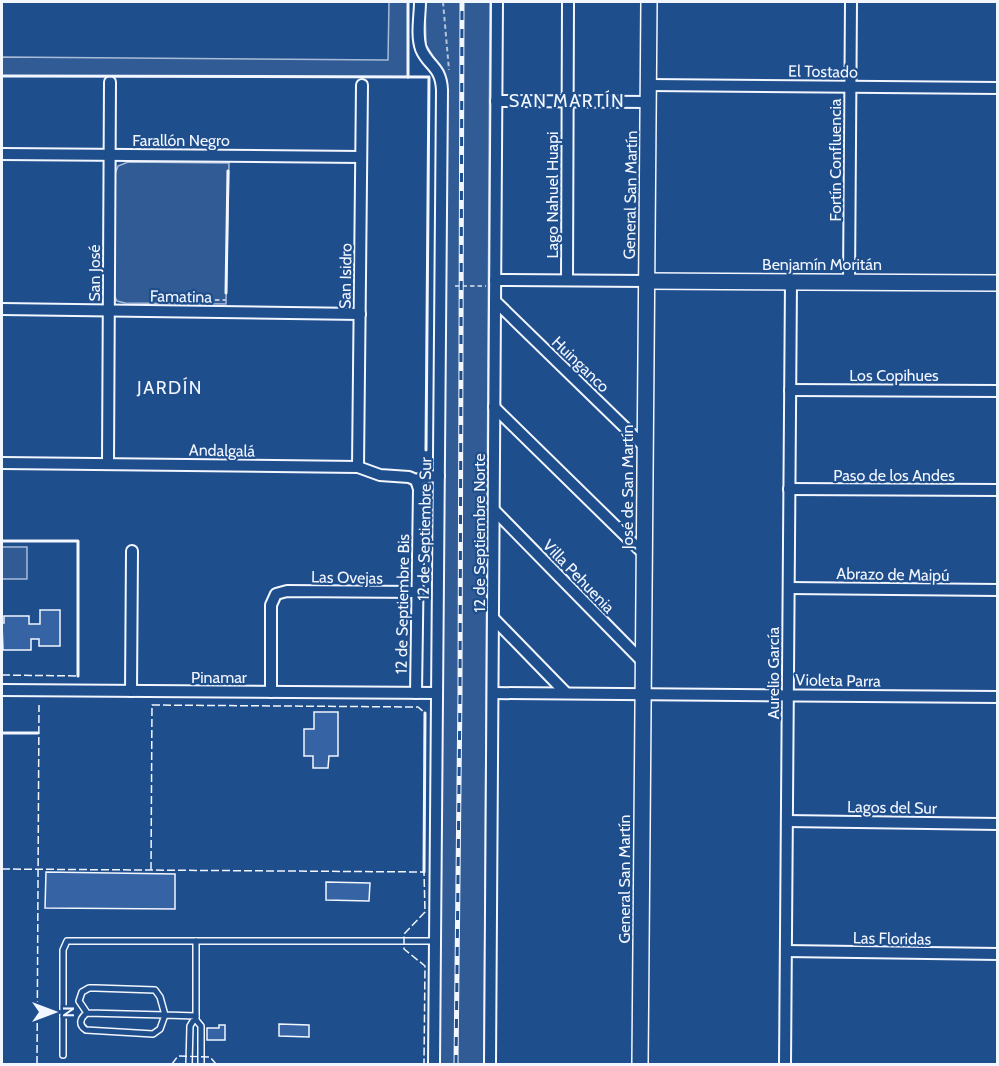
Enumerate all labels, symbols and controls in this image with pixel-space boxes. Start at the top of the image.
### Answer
street label: El Tostado [788,61,858,82]
district label: SAN MARTÍN [509,90,625,112]
street label: Fortín Confluencia [826,98,845,222]
street label: General San Martín [620,130,641,260]
street label: Farallón Negro [132,131,230,150]
street label: Lago Nahuel Huapi [543,132,562,258]
street label: San Isidro [335,243,356,309]
street label: San José [85,244,104,302]
street label: Benjamín Moritán [762,255,882,274]
street label: Famatina [150,286,213,307]
street label: Huinganco [548,332,613,396]
street label: Los Copihues [849,366,939,385]
district label: JARDÍN [136,377,203,399]
street label: José de San Martín [618,425,637,550]
street label: Andalgalá [189,440,256,461]
street label: 12 de Septiembre Norte [470,453,489,613]
street label: 12 de Septiembre Sur [414,456,435,601]
street label: Paso de los Andes [833,466,955,485]
street label: 12 de Septiembre Bis [392,533,413,674]
street label: Villa Pehuenia [539,536,619,617]
street label: Abrazo de Maipú [836,564,950,585]
street label: Las Ovejas [311,567,383,588]
street label: Aurelio García [764,627,783,719]
street label: Pinamar [191,668,248,687]
street label: Violeta Parra [795,670,881,691]
street label: Lagos del Sur [847,797,938,818]
street label: General San Martín [615,814,634,943]
street label: Las Floridas [853,928,932,949]
north arrow [24,982,84,1042]
text: N [59,1006,78,1018]

